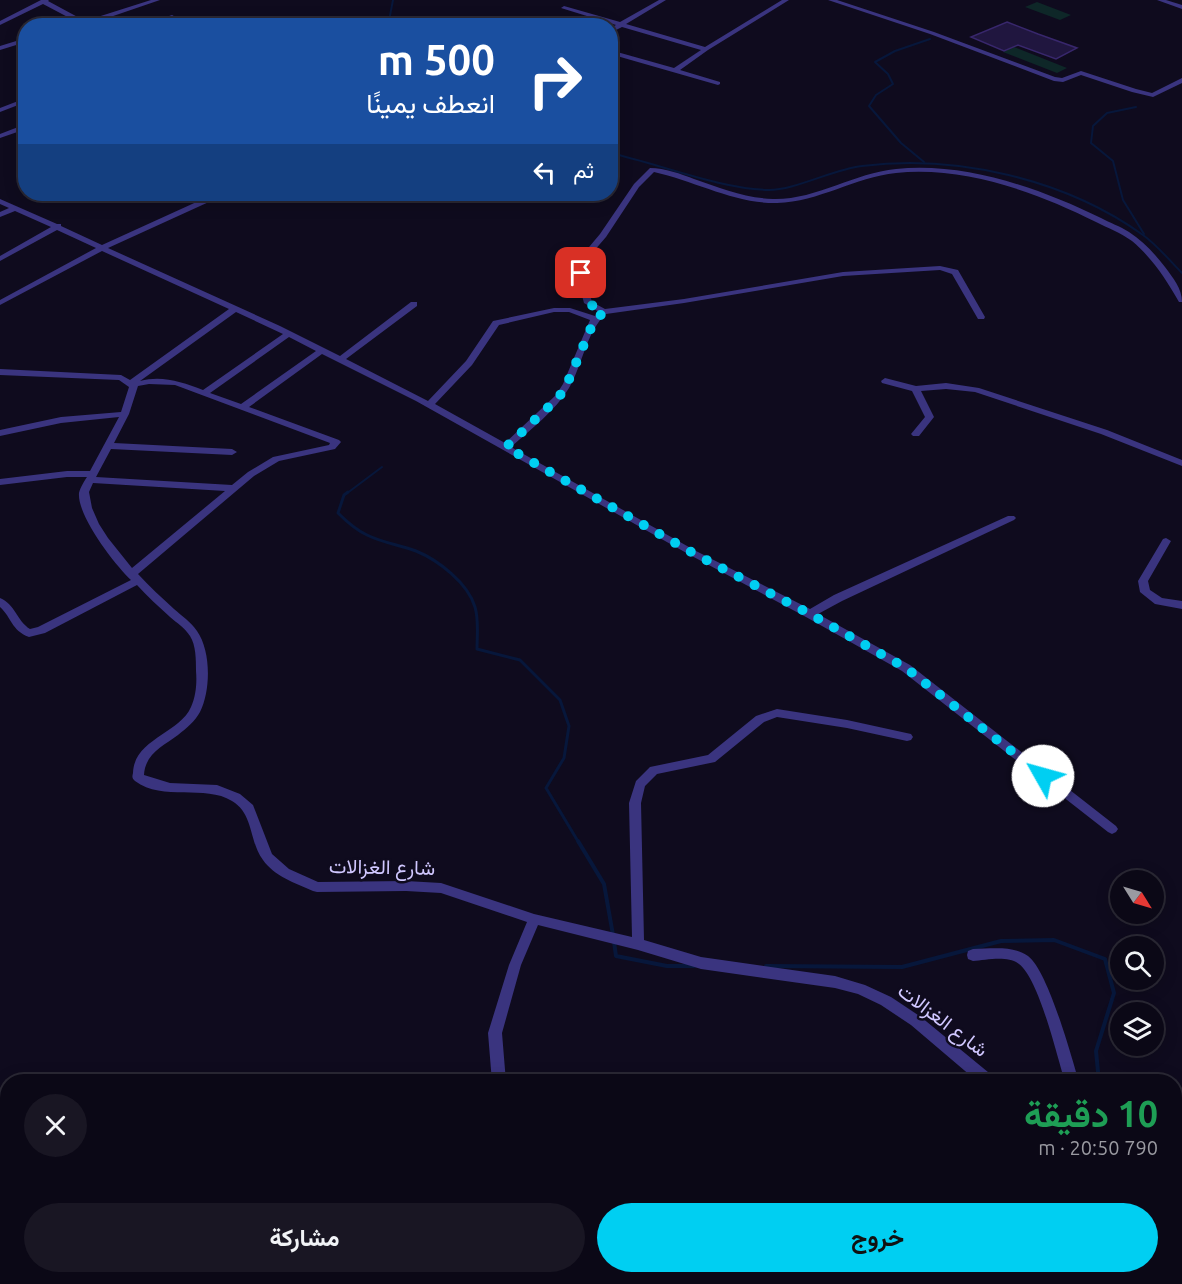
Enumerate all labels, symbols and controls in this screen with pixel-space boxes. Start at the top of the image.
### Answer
text: 500 m [378,36,495,83]
icon: right [516,42,594,120]
text: انعطف يمينًا [366,88,495,118]
icon: left [528,156,561,189]
text: ثم [573,157,594,182]
pin [555,247,606,298]
icon: arrive [564,256,597,289]
position arrow [1011,744,1075,808]
street label: شارع الغزالات [329,854,435,882]
north arrow [1110,870,1164,924]
map controls [1110,870,1164,1056]
button: search [1110,936,1164,990]
street label: شارع الغزالات [892,978,993,1063]
button: layers [1110,1002,1164,1056]
text: 10 دقيقة [1024,1093,1158,1134]
button: close [24,1094,87,1157]
text: 790 m · 20:50 [1038,1136,1158,1159]
button: مشاركة [24,1203,585,1272]
button: خروج [597,1203,1158,1272]

